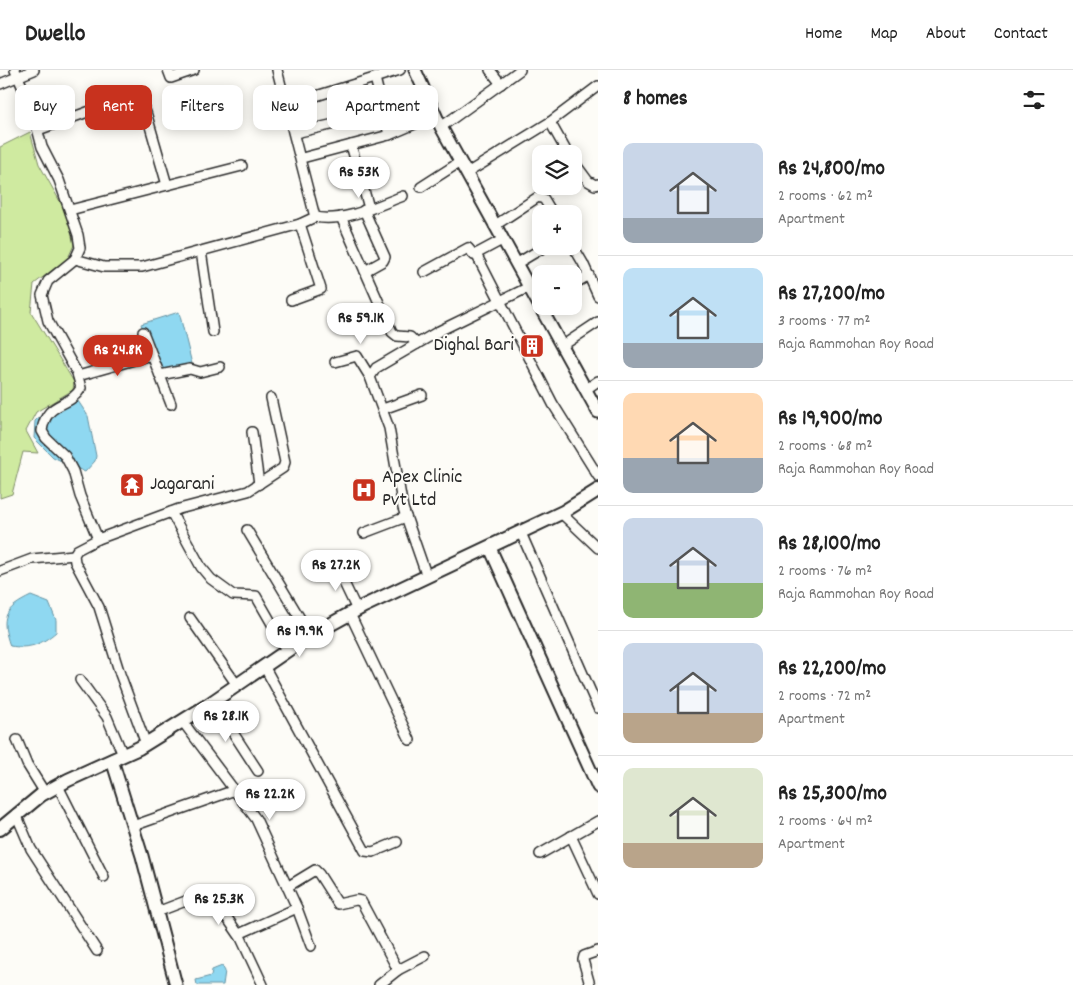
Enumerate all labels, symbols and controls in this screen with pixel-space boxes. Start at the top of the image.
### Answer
text: Dwello [25,18,86,52]
text: Home [805,22,842,47]
text: Map [870,22,898,47]
text: About [926,22,966,47]
text: Contact [994,22,1048,47]
chip: Buy [15,85,75,130]
chip: Rent [85,85,152,130]
chip: Filters [162,85,243,130]
chip: New [253,85,317,130]
chip: Apartment [327,85,438,130]
text: 8 homes [623,85,688,115]
icon: filters [1020,86,1048,114]
map controls [532,145,582,315]
button: layers [532,145,582,195]
text: Rs 24,800/mo [778,155,885,185]
pin: Rs 53K [318,156,400,199]
text: Rs 53K [339,161,379,184]
icon: home [663,163,723,223]
text: 2 rooms · 62 m² [778,185,873,208]
button: + [532,205,582,255]
text: Apartment [778,208,845,231]
button: − [532,265,582,315]
text: Rs 27,200/mo [778,280,885,310]
icon: home [663,288,723,348]
pin: Rs 59.1K [309,302,413,345]
text: Rs 59.1K [338,307,384,330]
text: 3 rooms · 77 m² [778,310,870,333]
place label: Dighal Bari [433,332,514,360]
building icon: Dighal Bari [519,333,545,359]
text: Raja Rammohan Roy Road [778,333,934,356]
pin: Rs 24.8K [66,334,170,377]
text: Rs 24.8K [94,339,142,362]
text: Rs 19,900/mo [778,405,882,435]
icon: home [663,413,723,473]
text: 2 rooms · 68 m² [778,435,872,458]
text: Raja Rammohan Roy Road [778,458,934,481]
place label: Apex Clinic Pvt Ltd [382,464,462,515]
place label: Jagarani [150,471,215,499]
temple icon: Jagarani [119,472,145,498]
hospital icon: Apex Clinic Pvt Ltd [351,477,377,503]
text: Rs 28,100/mo [778,530,881,560]
icon: home [663,538,723,598]
pin: Rs 27.2K [284,550,388,592]
text: Rs 27.2K [312,554,360,577]
text: 2 rooms · 76 m² [778,560,872,583]
text: Raja Rammohan Roy Road [778,583,934,606]
pin: Rs 19.9K [248,616,352,658]
text: Rs 19.9K [277,620,323,643]
text: Rs 22,200/mo [778,655,886,685]
icon: home [663,663,723,723]
text: 2 rooms · 72 m² [778,685,871,708]
pin: Rs 28.1K [174,700,278,743]
text: Rs 28.1K [203,705,249,728]
text: Apartment [778,708,845,731]
pin: Rs 22.2K [218,778,322,821]
text: Rs 25,300/mo [778,780,887,810]
text: Rs 22.2K [245,783,295,806]
icon: home [663,788,723,848]
text: 2 rooms · 64 m² [778,810,873,833]
text: Apartment [778,833,845,856]
pin: Rs 25.3K [167,884,271,926]
text: Rs 25.3K [194,888,244,911]

